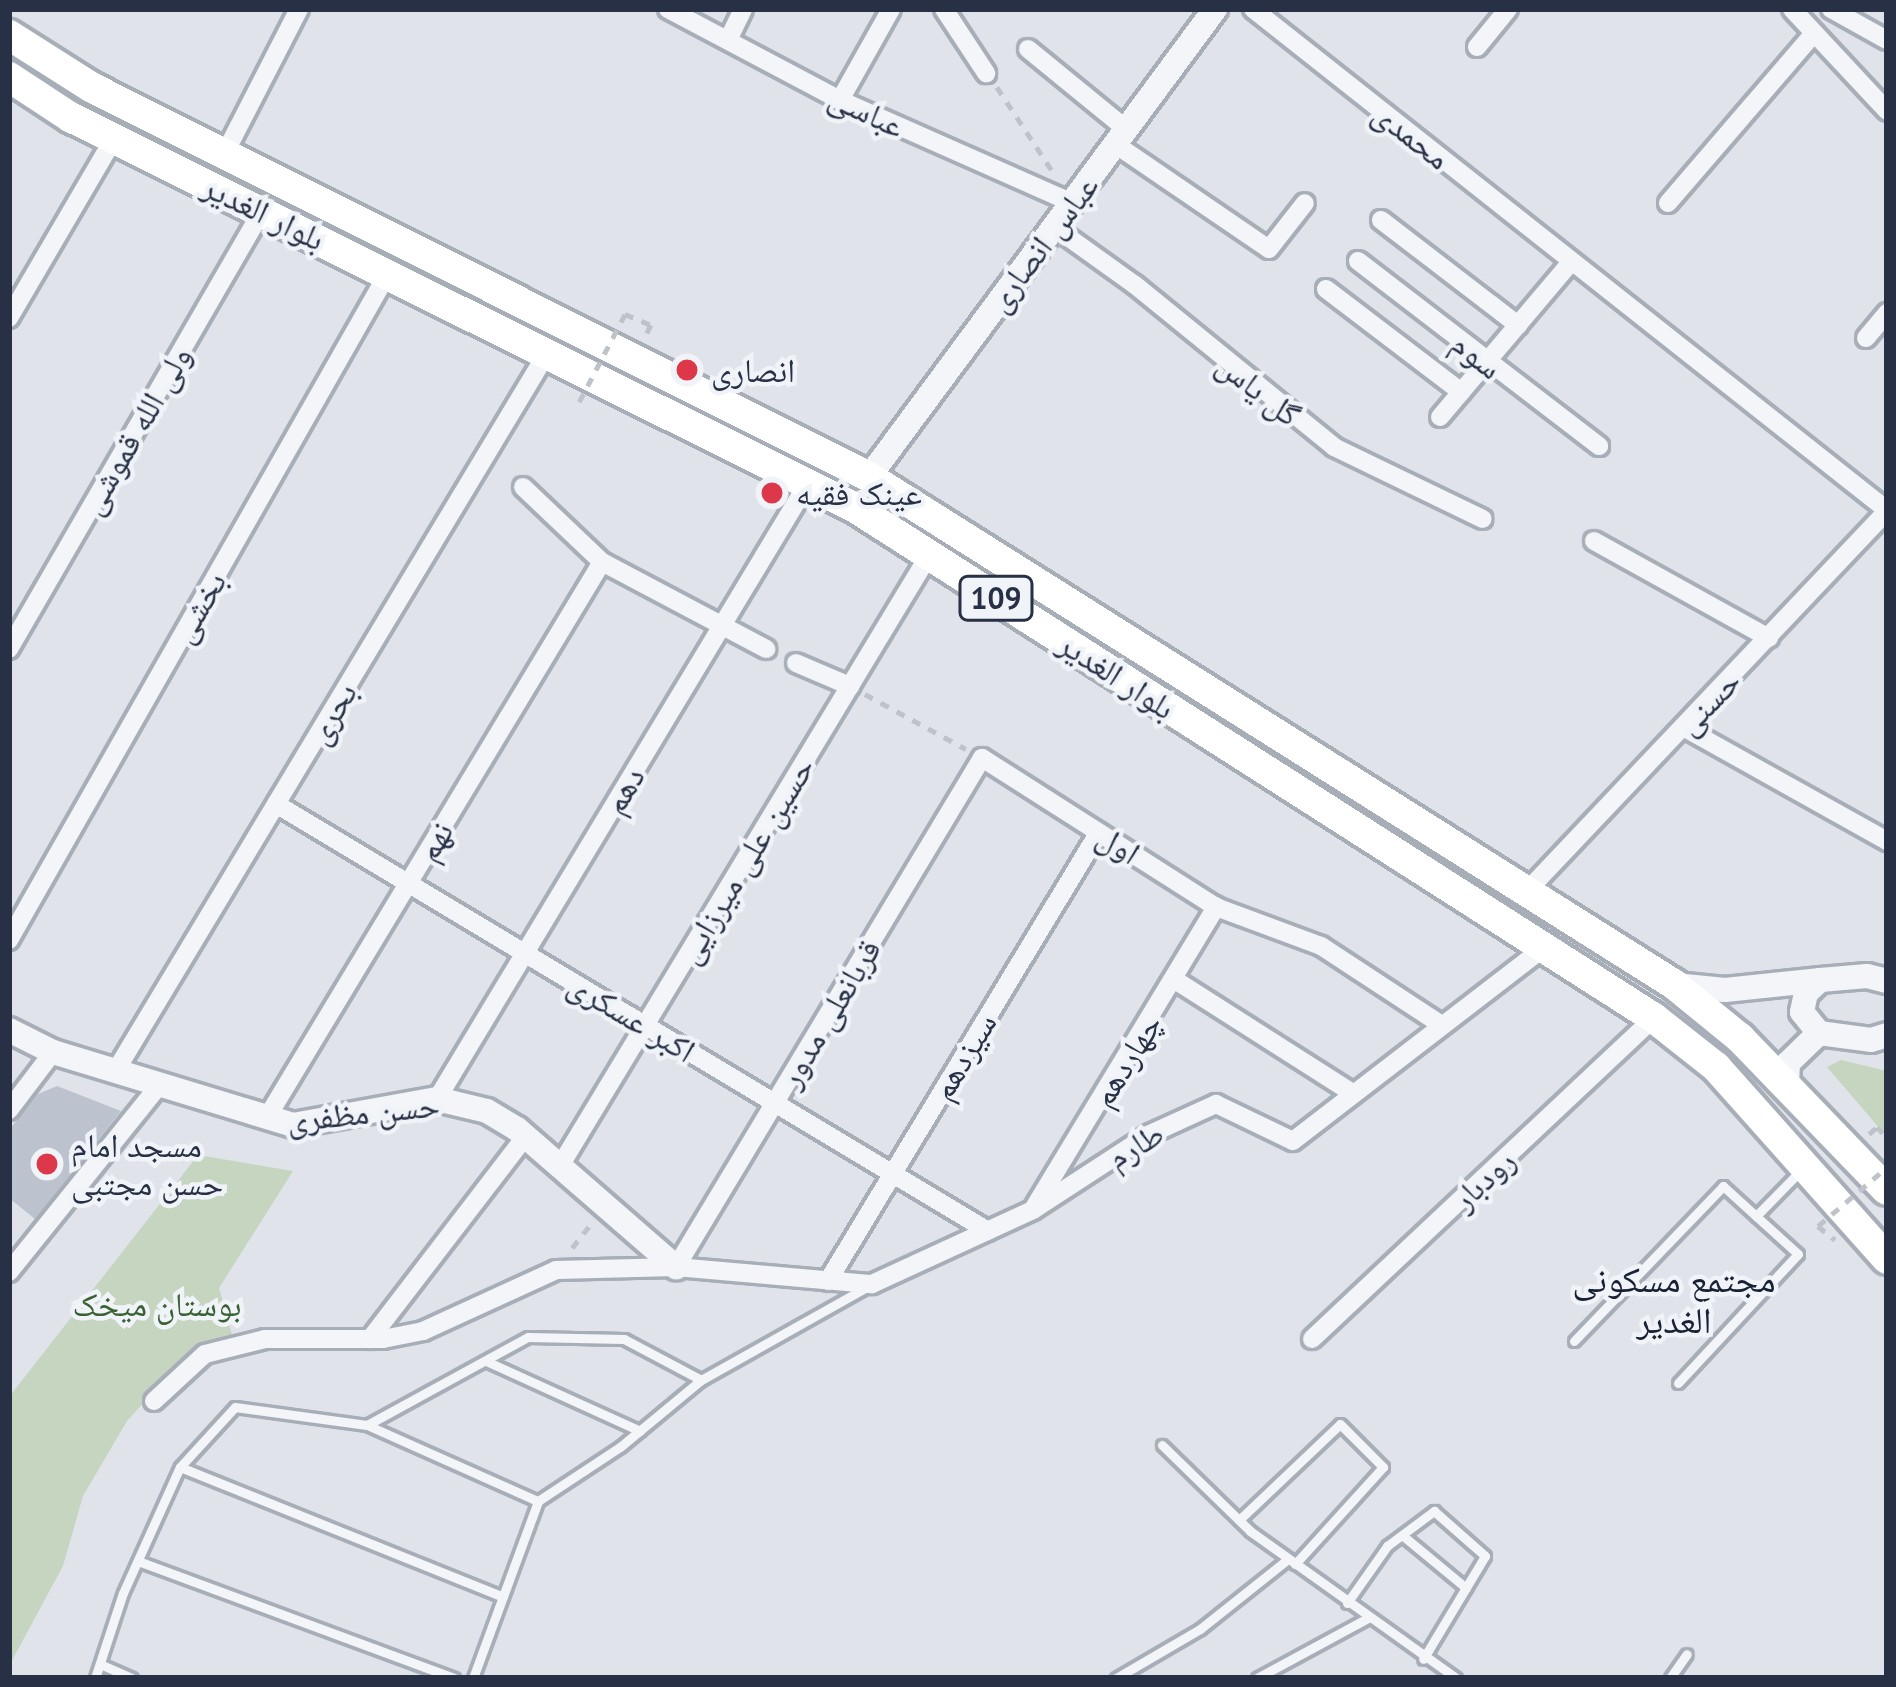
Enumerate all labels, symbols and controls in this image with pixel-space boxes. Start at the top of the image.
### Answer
street label: عباسی [823,76,911,146]
street label: محمدی [1366,93,1458,177]
street label: بلوار الغدیر [197,166,331,258]
street label: عباس انصاری [978,167,1106,319]
street label: سوم [1444,323,1510,387]
street label: ولی الله قموشی [71,339,199,521]
street label: گل یاس [1209,344,1309,434]
place label: انصاری [711,350,795,390]
marker: انصاری [674,357,700,383]
place label: عینک فقیه [796,473,922,513]
marker: عینک فقیه [759,480,785,506]
street label: بخشی [162,564,234,650]
road number: 109 [957,574,1035,622]
street label: بلوار الغدیر [1051,623,1183,727]
street label: حسنی [1668,661,1748,743]
street label: بحری [297,675,365,751]
street label: حسین علی میرزایی [668,750,822,970]
street label: دهم [594,759,652,821]
street label: نهم [407,814,461,868]
street label: اول [1090,816,1148,872]
street label: قربانعلی مدور [769,932,889,1094]
street label: اکبر عسکری [561,964,703,1070]
street label: سیزدهم [922,1005,1004,1107]
street label: چهاردهم [1082,1006,1170,1114]
street label: حسن مظفری [285,1084,441,1140]
street label: طارم [1100,1113,1170,1177]
place label: مسجد امام حسن مجتبی [71,1125,223,1203]
street label: رودبار [1443,1140,1523,1218]
marker: مسجد امام حسن مجتبی [34,1151,60,1177]
district label: مجتمع مسکونی الغدیر [1572,1256,1776,1341]
park label: بوستان میخک [72,1284,242,1324]

